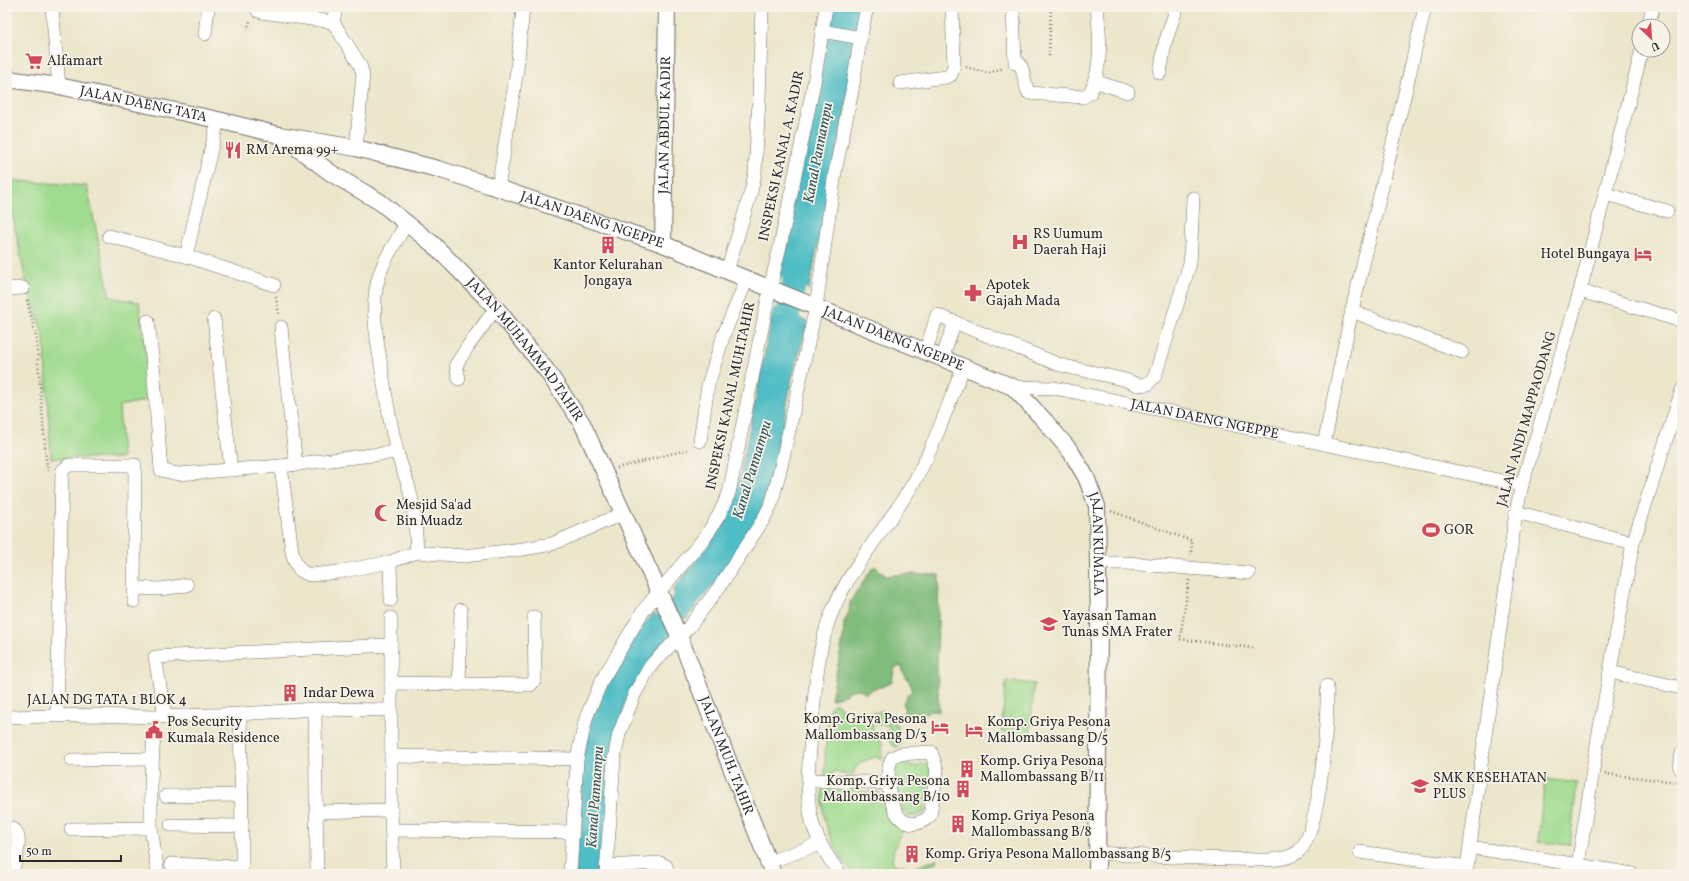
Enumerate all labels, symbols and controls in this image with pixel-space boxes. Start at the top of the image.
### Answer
north arrow [1631,18,1671,58]
text: U [1648,37,1661,54]
supermarket icon: Alfamart [24,51,44,71]
place label: Alfamart [47,52,103,71]
street label: JALAN ABDUL KADIR [654,55,676,194]
street label: INSPEKSI KANAL A. KADIR [755,68,810,243]
street label: JALAN DAENG TATA [78,81,209,127]
water label: Kanal Pannampu [799,101,839,205]
restaurant icon: RM Arema 99+ [223,140,243,160]
place label: RM Arema 99+ [246,141,339,160]
street label: JALAN DAENG NGEPPE [518,187,667,253]
place label: RS Uumum Daerah Haji [1033,225,1107,260]
hospital icon: RS Uumum Daerah Haji [1010,232,1030,252]
building icon: Kantor Kelurahan Jongaya [598,235,618,255]
hotel icon: Hotel Bungaya [1633,244,1653,264]
place label: Hotel Bungaya [1540,245,1630,264]
place label: Kantor Kelurahan Jongaya [553,256,663,291]
street label: JALAN MUHAMMAD TAHIR [462,273,588,426]
place label: Apotek Gajah Mada [986,276,1060,311]
pharmacy icon: Apotek Gajah Mada [963,283,983,303]
street label: INSPEKSI KANAL MUH.TAHIR [702,300,760,492]
street label: JALAN DAENG NGEPPE [820,301,967,376]
street label: JALAN ANDI MAPPAODANG [1493,329,1561,509]
street label: JALAN DAENG NGEPPE [1129,394,1281,444]
water label: Kanal Pannampu [728,418,778,522]
street label: JALAN KUMALA [1083,489,1108,596]
place label: Mesjid Sa'ad Bin Muadz [396,496,472,531]
mosque icon: Mesjid Sa'ad Bin Muadz [373,503,393,523]
sports icon: GOR [1421,520,1441,540]
place label: GOR [1444,521,1474,540]
place label: Yayasan Taman Tunas SMA Frater [1062,607,1172,642]
school or university icon: Yayasan Taman Tunas SMA Frater [1039,614,1059,634]
building icon: Indar Dewa [280,683,300,703]
place label: Indar Dewa [303,684,374,703]
street label: JALAN DG TATA 1 BLOK 4 [27,691,187,710]
street label: JALAN MUH. TAHIR [694,693,758,818]
place label: Komp. Griya Pesona Mallombassang D/3 [803,710,927,745]
place label: Pos Security Kumala Residence [167,713,280,748]
place label: Komp. Griya Pesona Mallombassang D/5 [987,713,1111,748]
hotel icon: Komp. Griya Pesona Mallombassang D/3 [930,717,950,737]
public building icon: Pos Security Kumala Residence [144,720,164,740]
hotel icon: Komp. Griya Pesona Mallombassang D/5 [964,720,984,740]
water label: Kanal Pannampu [582,745,610,849]
place label: Komp. Griya Pesona Mallombassang B/11 [980,752,1104,787]
building icon: Komp. Griya Pesona Mallombassang B/11 [957,759,977,779]
place label: SMK KESEHATAN PLUS [1433,769,1547,804]
place label: Komp. Griya Pesona Mallombassang B/10 [823,772,950,807]
school or university icon: SMK KESEHATAN PLUS [1410,776,1430,796]
building icon: Komp. Griya Pesona Mallombassang B/10 [953,779,973,799]
place label: Komp. Griya Pesona Mallombassang B/8 [971,807,1095,842]
building icon: Komp. Griya Pesona Mallombassang B/8 [948,814,968,834]
scale bar [20,837,121,863]
text: 50 m [26,844,52,860]
building icon: Komp. Griya Pesona Mallombassang B/5 [902,844,922,864]
place label: Komp. Griya Pesona Mallombassang B/5 [925,845,1171,864]

